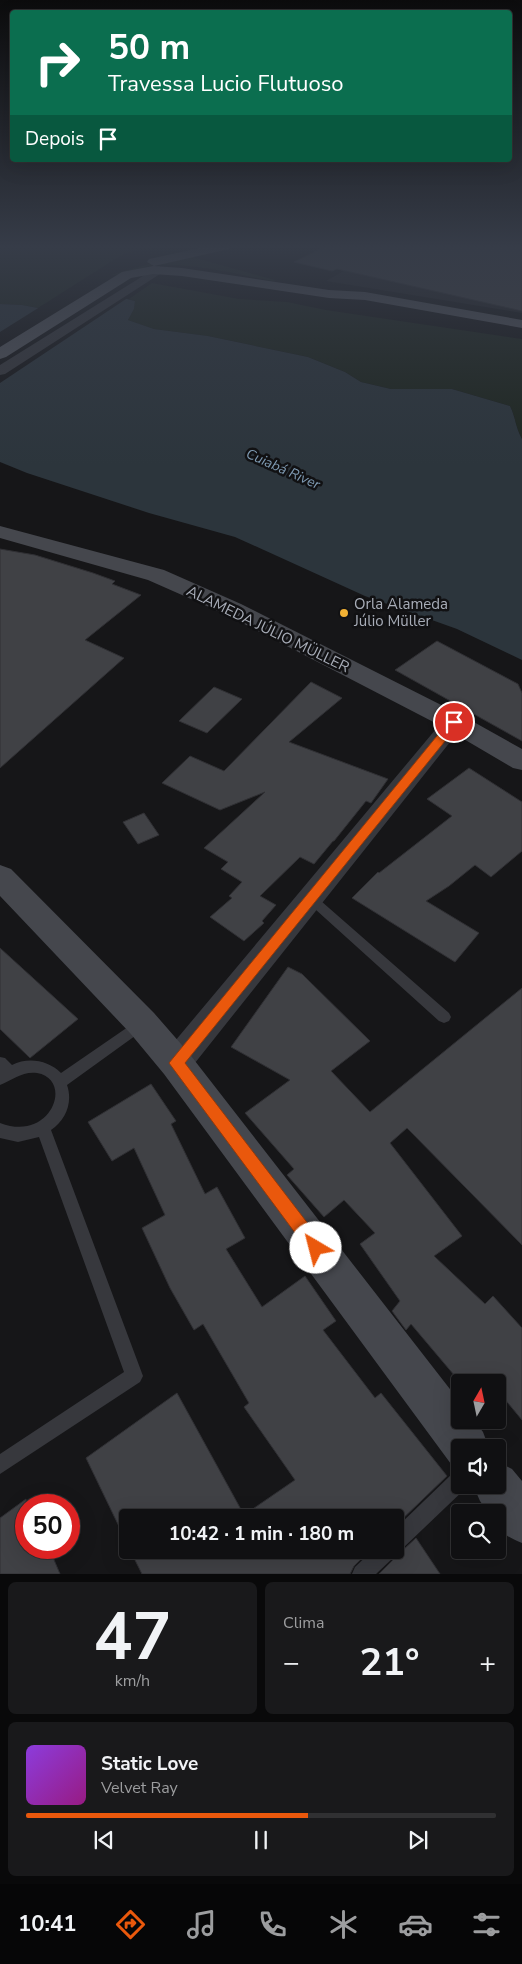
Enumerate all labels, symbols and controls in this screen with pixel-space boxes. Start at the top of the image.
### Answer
text: 50 m [108,24,190,71]
icon: right [25,30,90,95]
text: Travessa Lucio Flutuoso [108,69,343,99]
icon: arrive [94,125,122,153]
text: Depois [25,126,84,152]
water label: Cuiabá River [243,444,324,494]
street label: ALAMEDA JÚLIO MÜLLER [183,580,353,677]
place label: Orla Alameda Júlio Müller [353,594,448,631]
marker: Orla Alameda Júlio Müller [338,607,350,619]
pin [433,701,475,743]
icon: arrive [440,708,468,736]
position arrow [289,1221,341,1273]
north arrow [451,1374,506,1429]
map controls [451,1374,506,1559]
button: sound [451,1439,506,1494]
speed limit sign: 50 [15,1494,80,1559]
button: search [451,1504,506,1559]
text: 10:42 · 1 min · 180 m [169,1521,354,1547]
text: 47 [93,1593,172,1682]
text: Clima [283,1612,324,1634]
text: 21° [359,1637,420,1688]
text: − [283,1644,300,1682]
text: + [479,1644,496,1682]
text: km/h [115,1670,150,1692]
text: Static Love [101,1751,198,1777]
text: Velvet Ray [101,1777,178,1799]
icon: previous [90,1826,118,1854]
icon: pause [247,1826,275,1854]
icon: next [404,1826,432,1854]
icon: directions [113,1907,148,1942]
icon: music [184,1907,219,1942]
icon: phone [255,1907,290,1942]
icon: climate [326,1907,361,1942]
icon: car [398,1907,433,1942]
icon: filters [469,1907,504,1942]
text: 10:41 [18,1909,76,1939]

